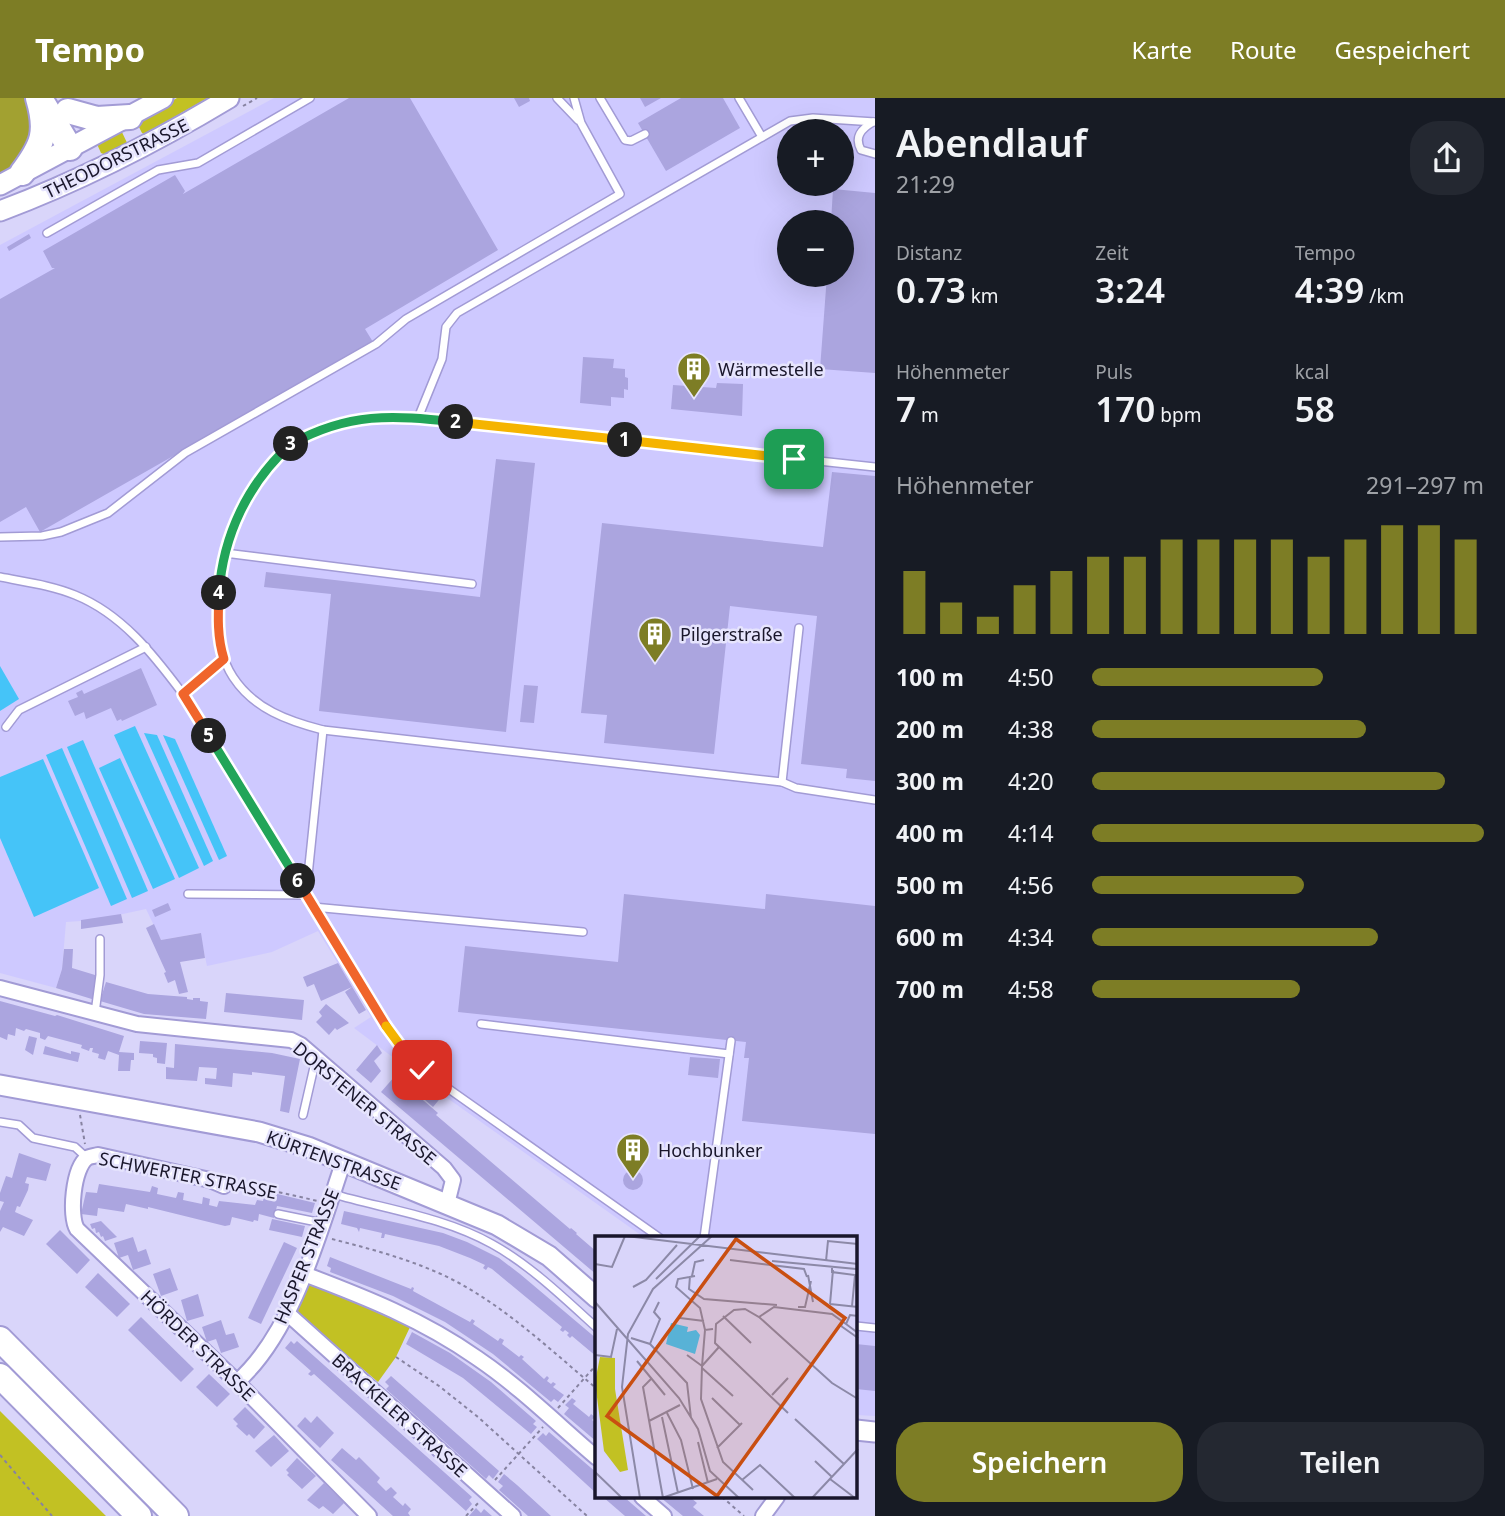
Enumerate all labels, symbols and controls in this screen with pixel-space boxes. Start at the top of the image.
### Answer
text: Tempo [35,27,145,72]
text: Karte [1132,33,1192,66]
text: Route [1230,33,1297,66]
text: Gespeichert [1335,33,1470,66]
street label: THEODORSTRASSE [40,113,192,203]
text: Abendlauf [896,116,1087,168]
map controls [777,119,854,287]
button: + [777,119,854,196]
button: share [1410,121,1484,195]
text: 21:29 [896,168,955,200]
button: − [777,210,854,287]
text: Distanz [896,240,962,266]
text: Zeit [1095,240,1129,266]
text: Tempo [1295,240,1356,266]
text: 0.73 [896,266,966,313]
text: 3:24 [1095,266,1165,313]
text: 4:39 [1295,266,1364,313]
text: km [966,283,999,309]
text: /km [1364,283,1404,309]
building icon: Wärmestelle [675,350,713,399]
place label: Wärmestelle [718,357,824,381]
text: Höhenmeter [896,359,1010,385]
text: Puls [1095,359,1133,385]
text: kcal [1295,359,1329,385]
text: 7 [896,385,916,432]
text: 170 [1095,385,1155,432]
text: 58 [1295,385,1335,432]
text: m [916,402,939,428]
text: bpm [1155,402,1201,428]
pin: 2 [438,404,474,440]
text: 2 [450,408,461,434]
pin: 1 [608,422,642,458]
pin: 3 [274,426,308,462]
text: 1 [619,426,630,452]
pin [764,429,824,489]
text: 3 [285,430,296,456]
icon: arrive [775,440,813,478]
text: Höhenmeter [896,469,1034,501]
text: 291–297 m [1366,469,1484,501]
pin: 4 [202,575,236,610]
text: 4 [213,579,224,605]
building icon: Pilgerstraße [636,615,674,664]
place label: Pilgerstraße [680,622,783,646]
text: 100 m [896,661,964,693]
text: 4:50 [1008,661,1054,693]
text: 200 m [896,713,964,745]
text: 4:38 [1008,713,1054,745]
pin: 5 [192,718,227,754]
text: 5 [203,722,214,748]
text: 300 m [896,765,964,797]
text: 4:20 [1008,765,1054,797]
text: 400 m [896,817,964,849]
text: 4:14 [1008,817,1054,849]
pin: 6 [280,864,316,898]
text: 6 [292,867,303,893]
text: 500 m [896,869,964,901]
text: 4:56 [1008,869,1054,901]
text: 600 m [896,921,964,953]
text: 4:34 [1008,921,1054,953]
text: 700 m [896,973,964,1005]
text: 4:58 [1008,973,1054,1005]
street label: DORSTENER STRASSE [288,1036,442,1170]
pin [392,1040,452,1100]
icon: check [403,1051,441,1089]
street label: KÜRTENSTRASSE [263,1125,405,1195]
building icon: Hochbunker [614,1131,652,1180]
place label: Hochbunker [658,1138,763,1162]
street label: SCHWERTER STRASSE [97,1146,279,1204]
street label: HASPER STRASSE [268,1185,344,1327]
inset map [595,1236,858,1498]
street label: HÖRDER STRASSE [136,1284,260,1406]
street label: BRACKELER STRASSE [327,1348,473,1482]
button: Speichern [896,1422,1183,1502]
button: Teilen [1197,1422,1484,1502]

